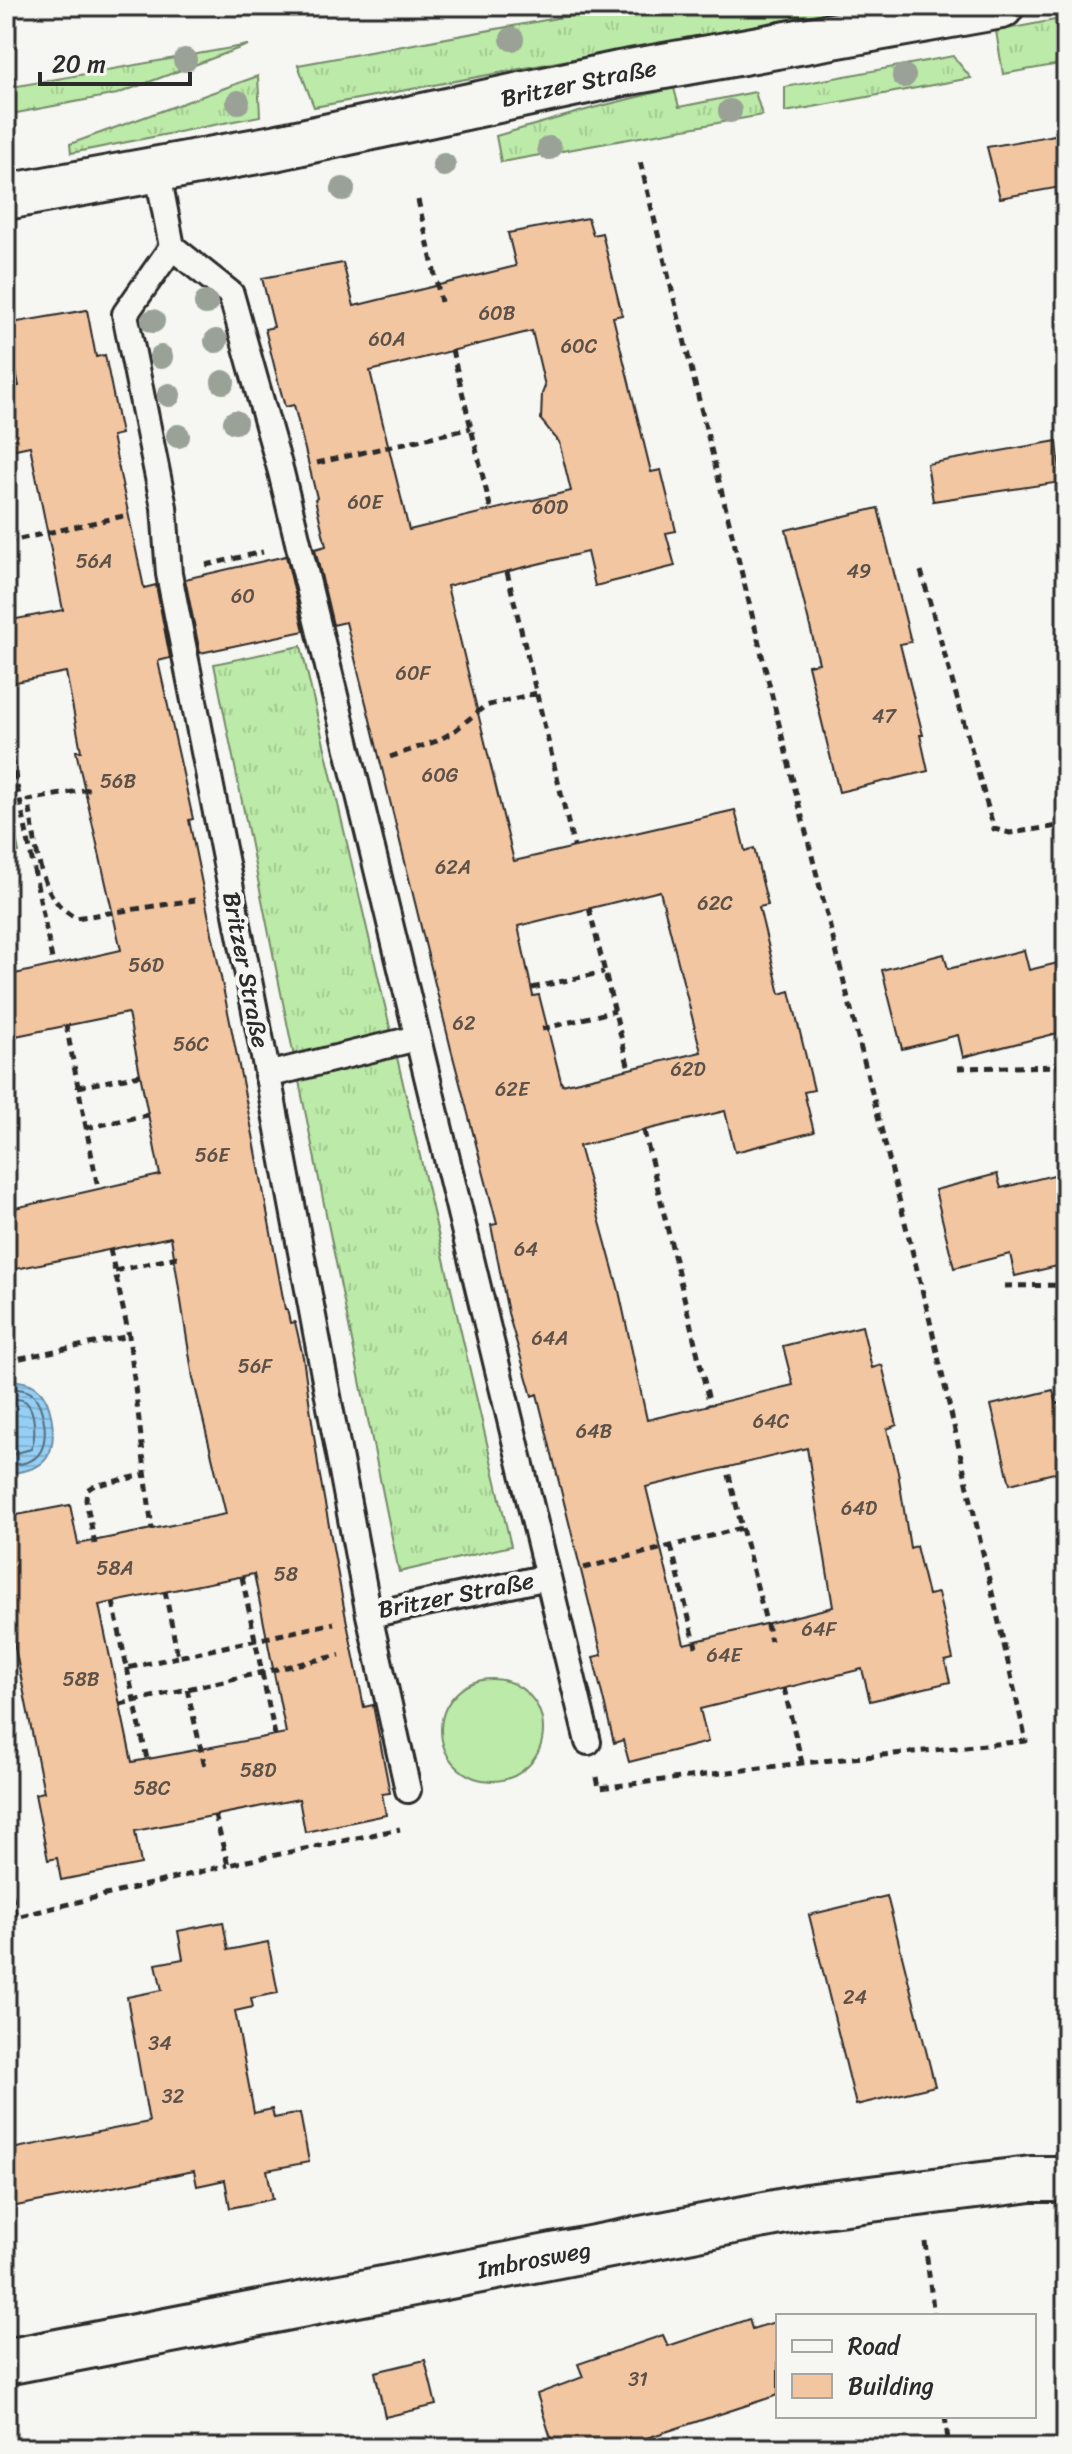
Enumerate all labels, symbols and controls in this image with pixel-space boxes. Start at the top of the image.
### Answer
scale bar [40,36,190,86]
text: 20 m [52,43,106,85]
street label: Britzer Straße [497,47,660,120]
house number: 60B [479,296,516,331]
house number: 60A [368,322,406,357]
house number: 60C [561,329,598,364]
house number: 60E [347,485,384,520]
house number: 60D [532,490,568,525]
house number: 56A [76,544,112,579]
house number: 49 [847,554,871,589]
house number: 60 [231,579,255,614]
house number: 60F [396,656,432,691]
house number: 47 [872,699,898,734]
house number: 60G [422,758,459,793]
house number: 56B [100,764,136,799]
house number: 62A [435,850,471,885]
house number: 62C [697,886,733,921]
street label: Britzer Straße [210,888,282,1052]
house number: 56D [128,948,164,983]
house number: 62 [453,1006,476,1041]
house number: 56C [173,1027,210,1062]
house number: 62D [671,1052,705,1087]
house number: 62E [495,1072,531,1107]
house number: 56E [195,1138,231,1173]
house number: 64 [514,1232,538,1267]
house number: 64A [532,1321,568,1356]
house number: 56F [238,1349,273,1384]
house number: 64C [753,1404,790,1439]
house number: 64B [576,1414,613,1449]
house number: 64D [841,1491,877,1526]
house number: 58A [96,1551,134,1586]
house number: 58 [274,1557,298,1592]
street label: Britzer Straße [374,1559,538,1631]
house number: 64F [802,1612,837,1647]
house number: 64E [707,1638,743,1673]
house number: 58B [63,1662,100,1697]
house number: 58D [240,1753,276,1788]
house number: 58C [134,1771,171,1806]
house number: 24 [843,1980,867,2015]
house number: 34 [148,2026,172,2061]
house number: 32 [162,2079,185,2114]
street label: Imbrosweg [473,2228,595,2291]
legend [776,2314,1036,2418]
text: Road [848,2325,902,2367]
house number: 31 [628,2362,648,2397]
text: Building [848,2365,934,2407]

